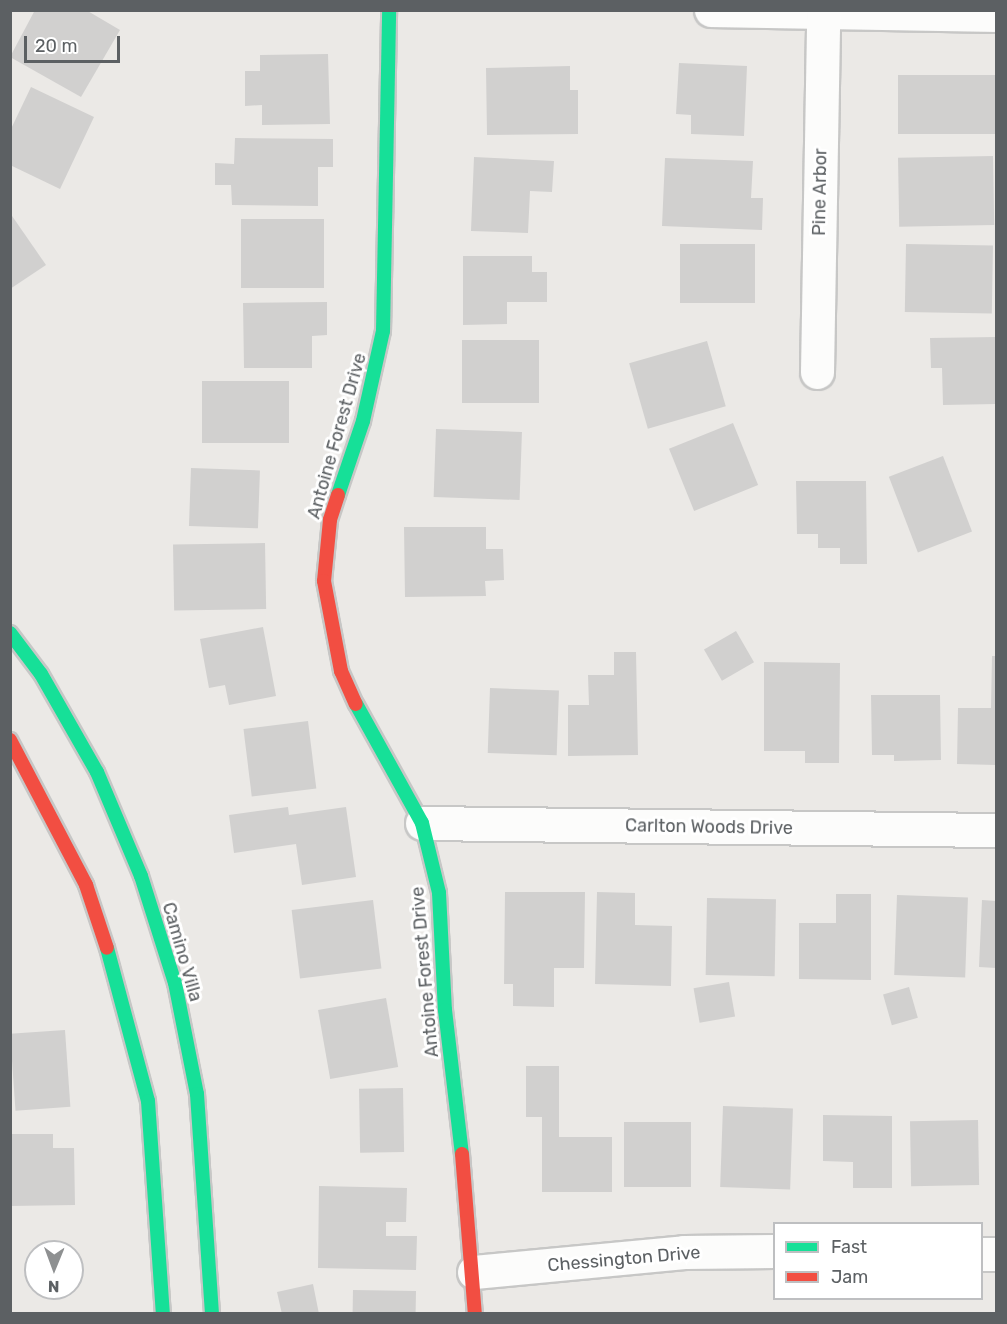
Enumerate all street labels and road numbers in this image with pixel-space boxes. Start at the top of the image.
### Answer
street label: Pine Arbor [808,148,832,236]
street label: Antoine Forest Drive [303,351,371,521]
street label: Carlton Woods Drive [625,815,793,839]
street label: Antoine Forest Drive [407,886,443,1058]
street label: Camino Villa [157,900,207,1004]
street label: Chessington Drive [547,1242,701,1276]

